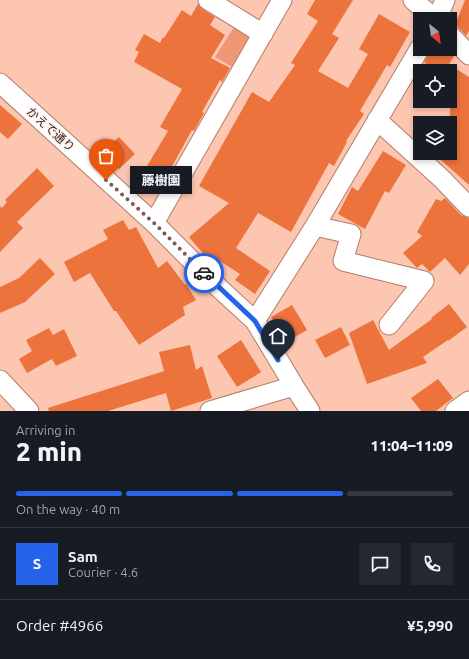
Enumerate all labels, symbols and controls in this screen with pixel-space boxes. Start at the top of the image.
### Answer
north arrow [413,12,457,56]
map controls [413,12,457,160]
button: locate [413,64,457,108]
street label: かえで通り [24,104,78,154]
button: layers [413,116,457,160]
pin [89,139,123,180]
icon: bag [95,145,117,167]
callout: 藤樹園 [130,166,192,194]
text: 藤樹園 [141,173,181,187]
courier [184,253,224,293]
icon: car [193,262,215,284]
pin [261,319,295,360]
icon: home [267,325,289,347]
text: Arriving in [16,423,75,437]
text: 2 min [16,437,82,466]
text: 11:04–11:09 [370,437,453,454]
text: On the way · 40 m [16,502,120,516]
button: chat [359,543,401,585]
button: phone [411,543,453,585]
text: Sam [68,548,98,565]
text: S [33,555,41,572]
text: Courier · 4.6 [68,565,138,579]
text: Order #4966 [16,617,103,634]
text: ¥5,990 [407,617,453,634]

